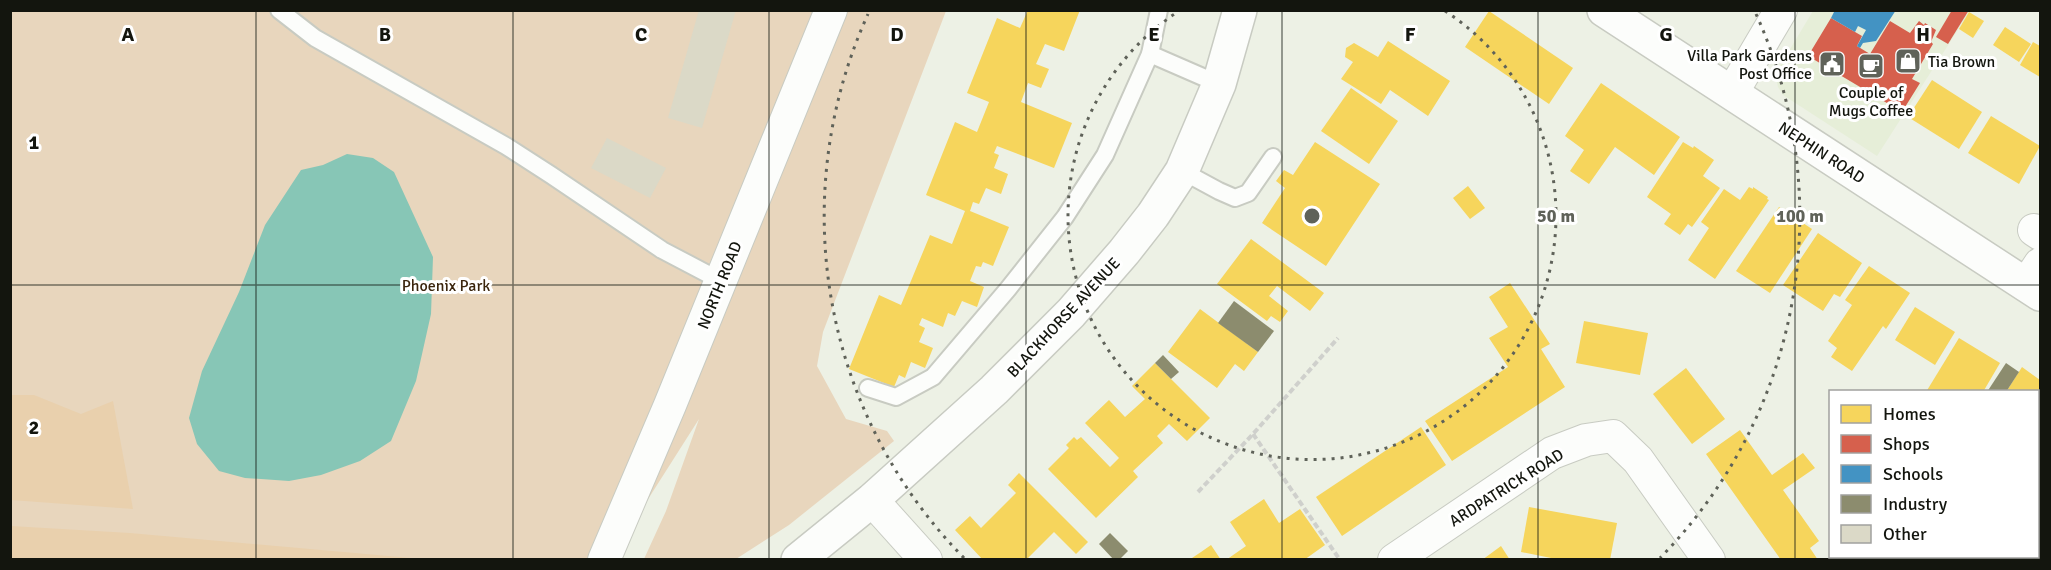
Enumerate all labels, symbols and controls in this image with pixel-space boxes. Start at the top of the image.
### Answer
text: A [122,22,135,47]
text: B [379,22,391,47]
text: C [635,22,647,47]
text: D [890,22,904,47]
text: E [1148,22,1160,47]
text: F [1405,22,1416,47]
text: G [1659,22,1673,47]
text: H [1916,22,1930,47]
place label: Villa Park Gardens Post Office [1687,46,1812,84]
shop icon: Tia Brown [1893,46,1923,76]
public building icon: Villa Park Gardens Post Office [1817,49,1847,79]
cafe icon: Couple of Mugs Coffee [1856,51,1886,81]
place label: Tia Brown [1928,52,1995,72]
place label: Couple of Mugs Coffee [1829,83,1913,121]
street label: NEPHIN ROAD [1775,118,1868,188]
text: 1 [29,130,40,155]
text: 50 m [1537,205,1575,227]
text: 100 m [1776,205,1824,227]
centre of rings [1302,206,1322,226]
street label: NORTH ROAD [693,239,747,332]
street label: BLACKHORSE AVENUE [1003,253,1125,382]
park label: Phoenix Park [402,276,490,296]
legend [1829,390,2039,558]
text: Homes [1883,403,1936,425]
text: 2 [29,415,39,440]
text: Shops [1883,433,1930,455]
street label: ARDPATRICK ROAD [1446,445,1568,531]
text: Schools [1883,463,1943,485]
text: Industry [1883,493,1948,515]
text: Other [1883,523,1927,545]

